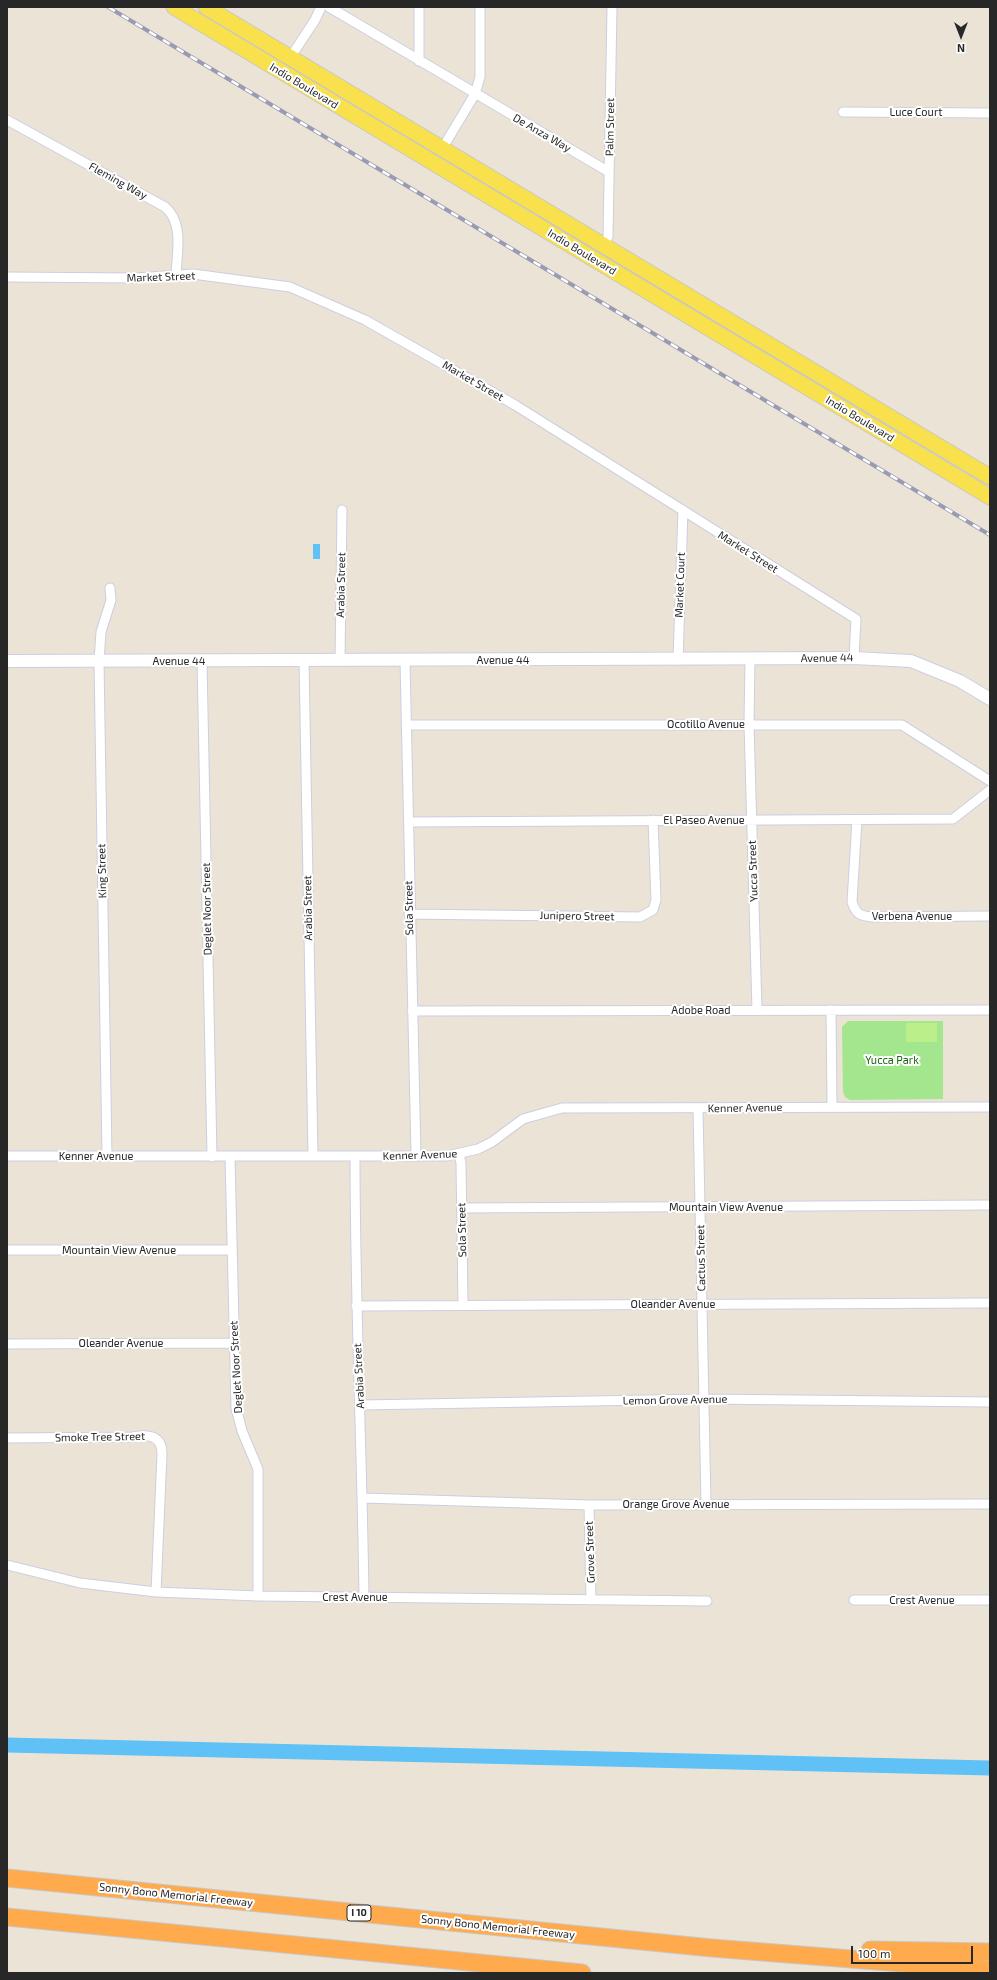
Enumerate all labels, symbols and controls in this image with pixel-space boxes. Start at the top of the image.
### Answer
north arrow [941,16,981,56]
text: N [957,42,965,55]
street label: Indio Boulevard [267,60,341,112]
street label: Palm Street [603,98,617,156]
street label: Luce Court [890,105,942,119]
street label: De Anza Way [510,111,574,155]
street label: Fleming Way [87,160,149,202]
street label: Indio Boulevard [545,226,619,278]
street label: Market Street [126,269,196,285]
street label: Market Street [440,358,506,404]
street label: Indio Boulevard [823,393,897,445]
street label: Market Street [715,528,781,576]
street label: Arabia Street [334,552,348,618]
street label: Market Court [672,552,688,618]
street label: Avenue 44 [800,651,854,665]
street label: Avenue 44 [477,653,529,667]
street label: Avenue 44 [153,654,205,668]
street label: Ocotillo Avenue [667,717,745,731]
street label: El Paseo Avenue [663,813,745,827]
street label: Yucca Street [745,840,761,902]
street label: King Street [95,843,109,899]
street label: Deglet Noor Street [200,862,214,956]
street label: Arabia Street [301,875,315,941]
street label: Sola Street [402,881,416,935]
street label: Junipero Street [539,909,615,923]
street label: Verbena Avenue [872,909,952,923]
street label: Adobe Road [671,1003,731,1017]
park label: Yucca Park [865,1053,919,1067]
street label: Kenner Avenue [708,1101,782,1115]
street label: Kenner Avenue [382,1147,458,1163]
street label: Kenner Avenue [59,1149,133,1163]
street label: Mountain View Avenue [669,1200,783,1214]
street label: Sola Street [455,1203,469,1257]
street label: Cactus Street [694,1225,708,1291]
street label: Mountain View Avenue [62,1243,176,1257]
street label: Oleander Avenue [631,1297,715,1311]
street label: Deglet Noor Street [227,1320,245,1414]
street label: Oleander Avenue [79,1336,163,1350]
street label: Arabia Street [351,1343,367,1409]
street label: Lemon Grove Avenue [623,1392,727,1408]
street label: Smoke Tree Street [55,1430,145,1444]
street label: Orange Grove Avenue [623,1497,729,1511]
street label: Grove Street [582,1521,598,1583]
street label: Crest Avenue [322,1590,388,1604]
street label: Crest Avenue [889,1593,955,1607]
street label: Sonny Bono Memorial Freeway [98,1880,254,1910]
road number: I 10 [347,1905,371,1921]
street label: Sonny Bono Memorial Freeway [420,1912,576,1942]
scale bar [853,1938,975,1964]
text: 100 m [858,1946,890,1960]

